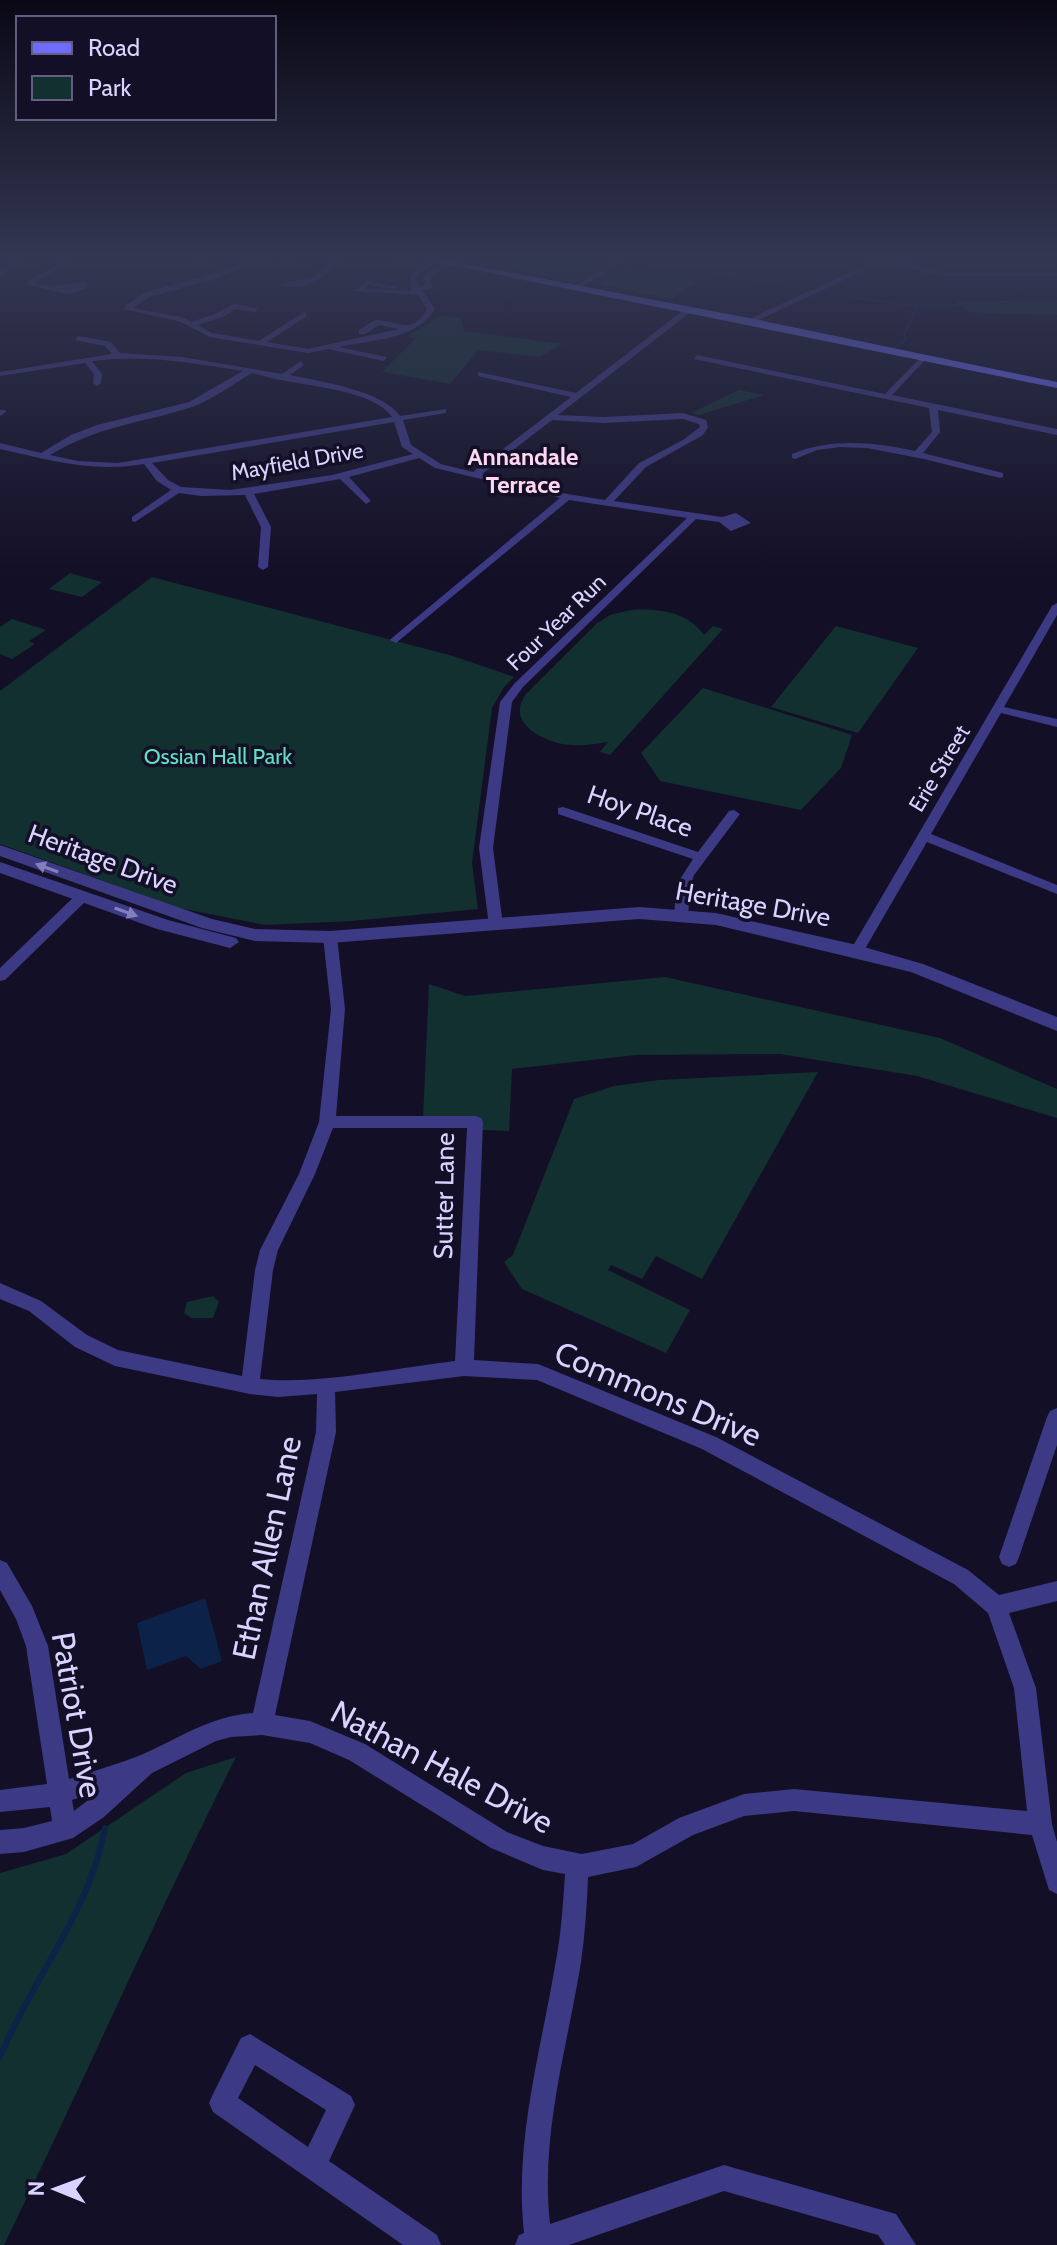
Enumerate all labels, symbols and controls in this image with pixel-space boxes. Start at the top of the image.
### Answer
legend [16,16,276,120]
text: Road [88,33,140,62]
text: Park [88,73,131,102]
street label: Mayfield Drive [229,437,365,486]
district label: Annandale Terrace [468,442,578,499]
street label: Four Year Run [501,568,611,676]
street label: Erie Street [903,720,976,817]
park label: Ossian Hall Park [144,743,292,770]
street label: Hoy Place [583,778,697,844]
street label: Heritage Drive [24,817,182,901]
one-way arrow [35,861,59,874]
street label: Heritage Drive [673,875,833,933]
one-way arrow [115,906,139,919]
street label: Sutter Lane [427,1132,461,1260]
street label: Commons Drive [549,1332,767,1455]
street label: Ethan Allen Lane [224,1433,309,1663]
street label: Patriot Drive [44,1629,111,1801]
street label: Nathan Hale Drive [324,1692,560,1842]
north arrow [16,2149,96,2229]
text: N [23,2181,50,2197]

